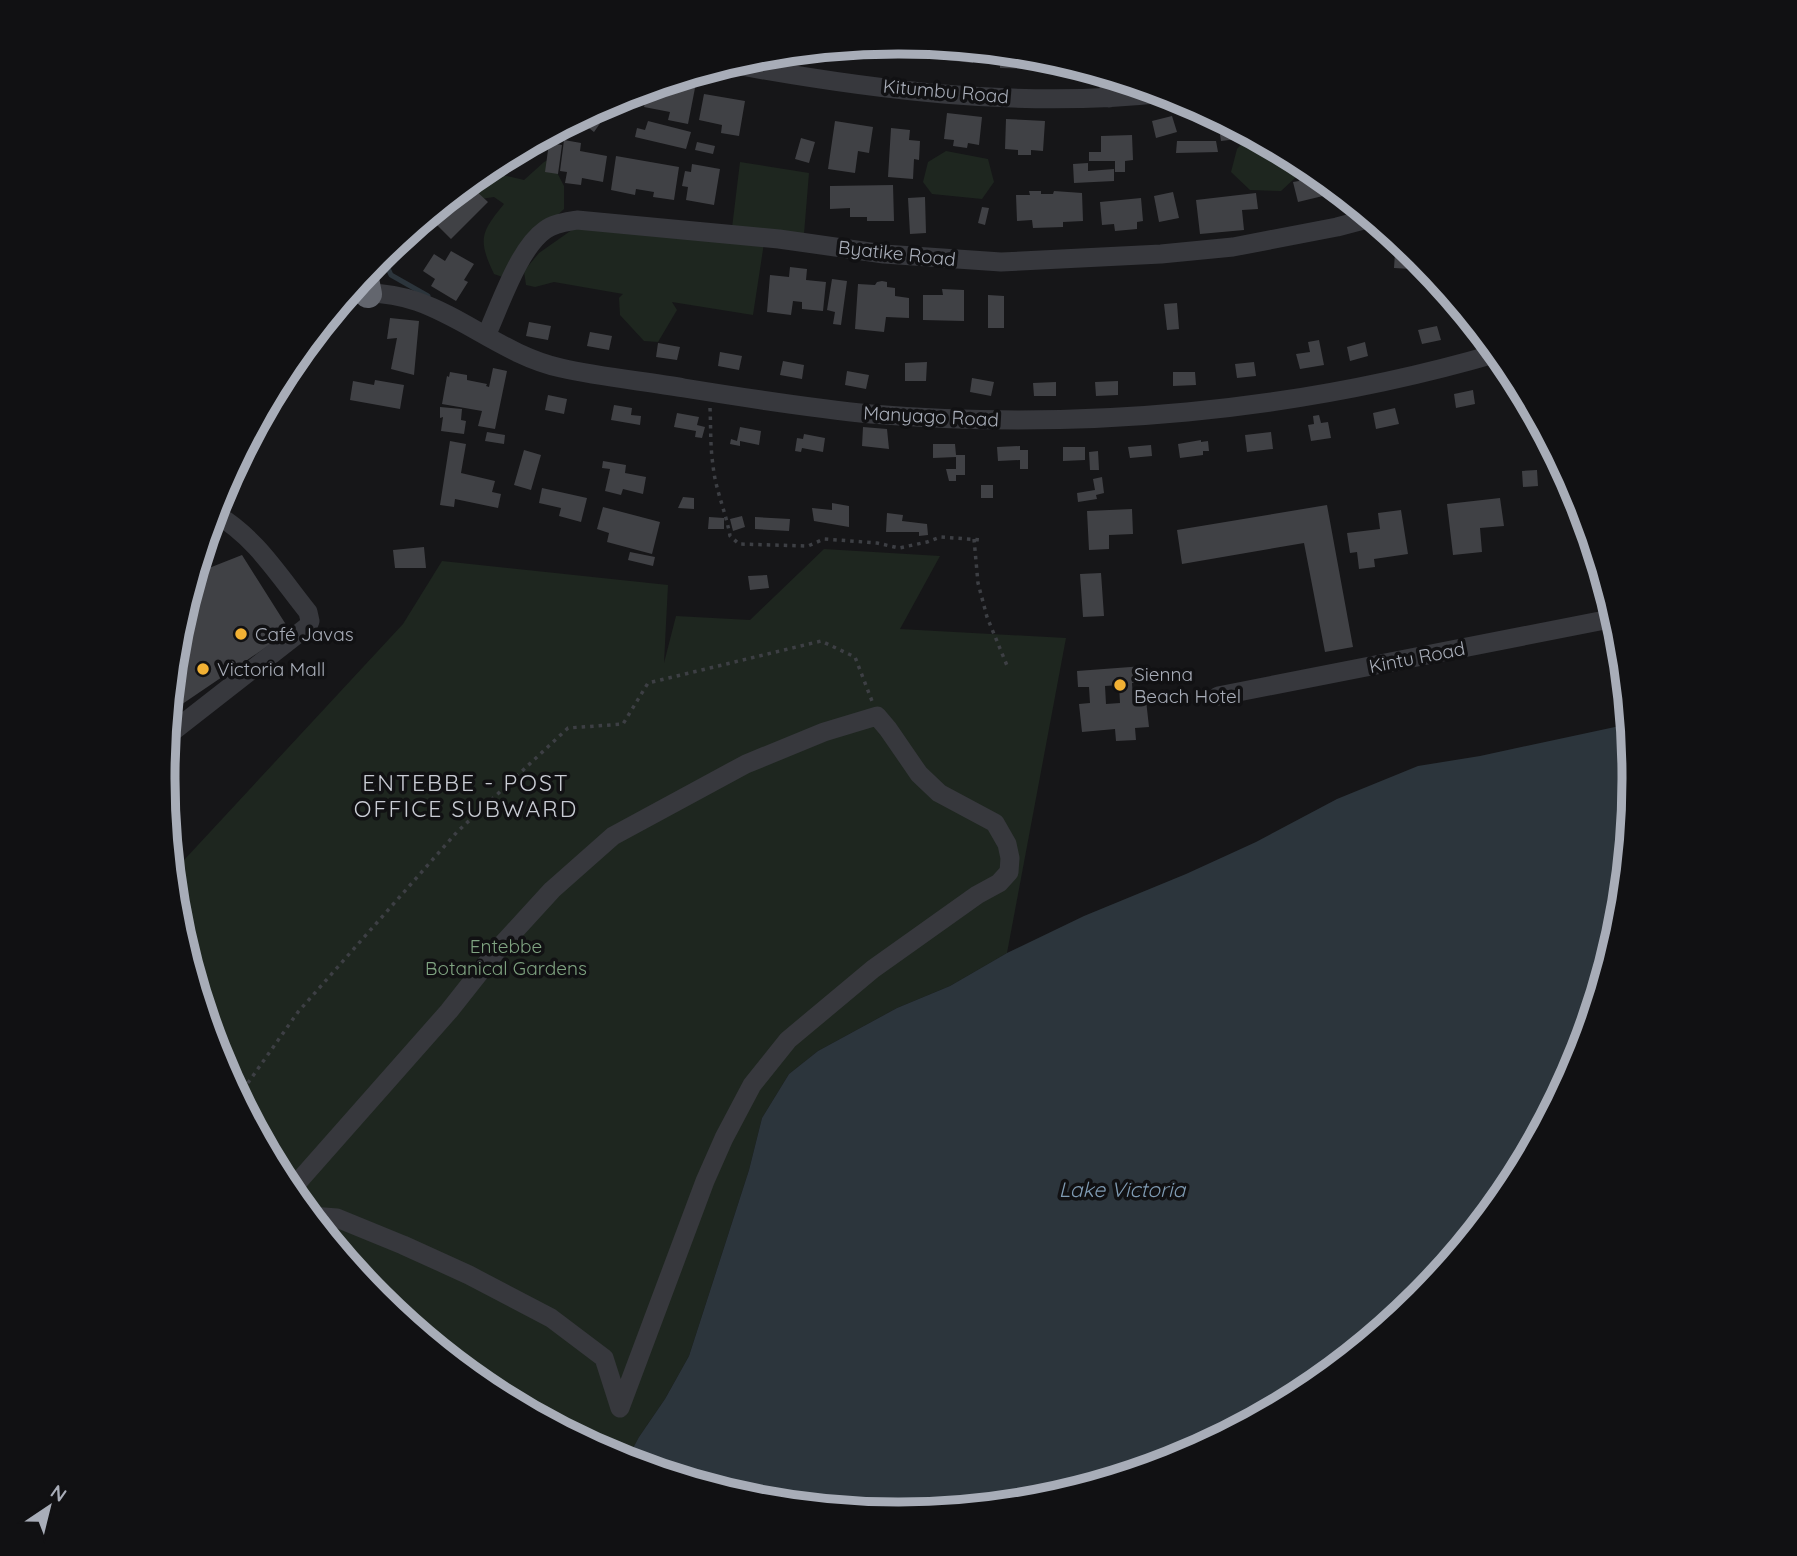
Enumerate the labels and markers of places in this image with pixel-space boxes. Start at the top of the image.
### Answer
place label: Café Javas [255,622,354,646]
marker: Café Javas [233,626,249,642]
place label: Victoria Mall [217,657,325,681]
marker: Victoria Mall [195,661,211,677]
place label: Sienna Beach Hotel [1134,662,1241,708]
marker: Sienna Beach Hotel [1112,677,1128,693]

